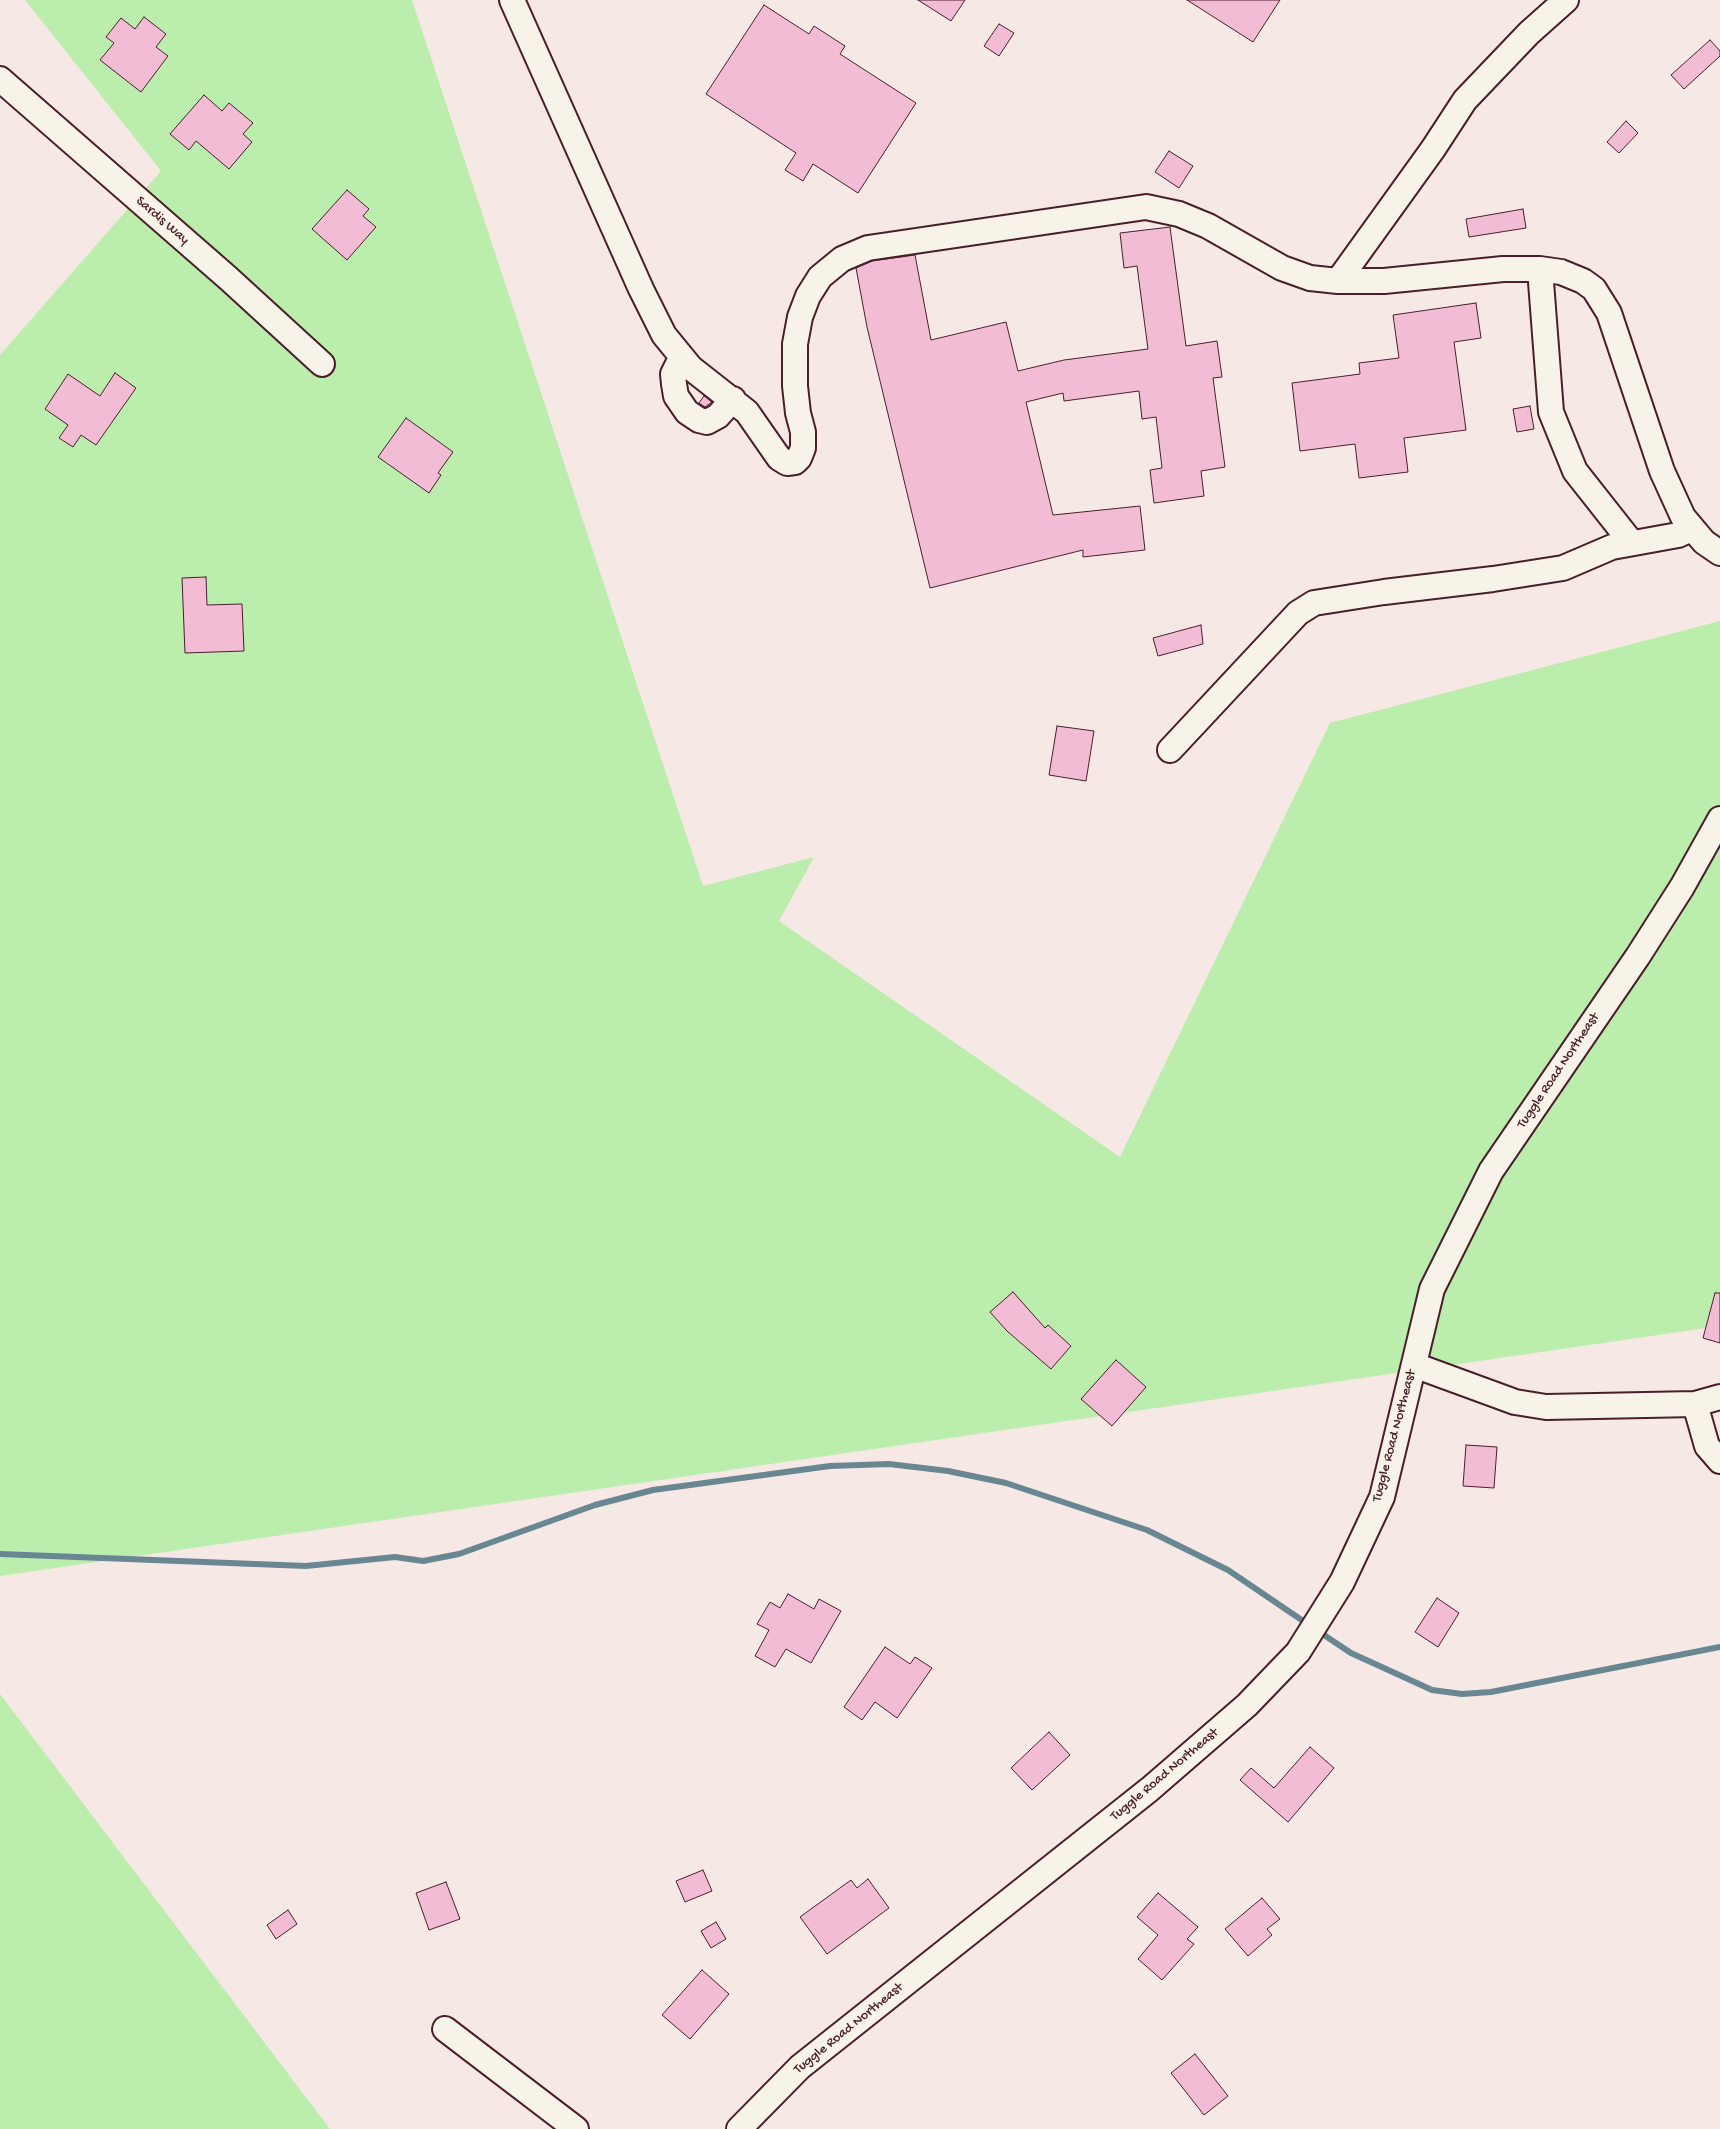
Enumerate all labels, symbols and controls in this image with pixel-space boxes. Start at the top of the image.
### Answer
street label: Sardis Way [132,193,192,249]
street label: Tuggle Road Northeast [1514,1010,1604,1132]
street label: Tuggle Road Northeast [1369,1368,1421,1504]
street label: Tuggle Road Northeast [1108,1725,1222,1825]
street label: Tuggle Road Northeast [791,1980,907,2078]

